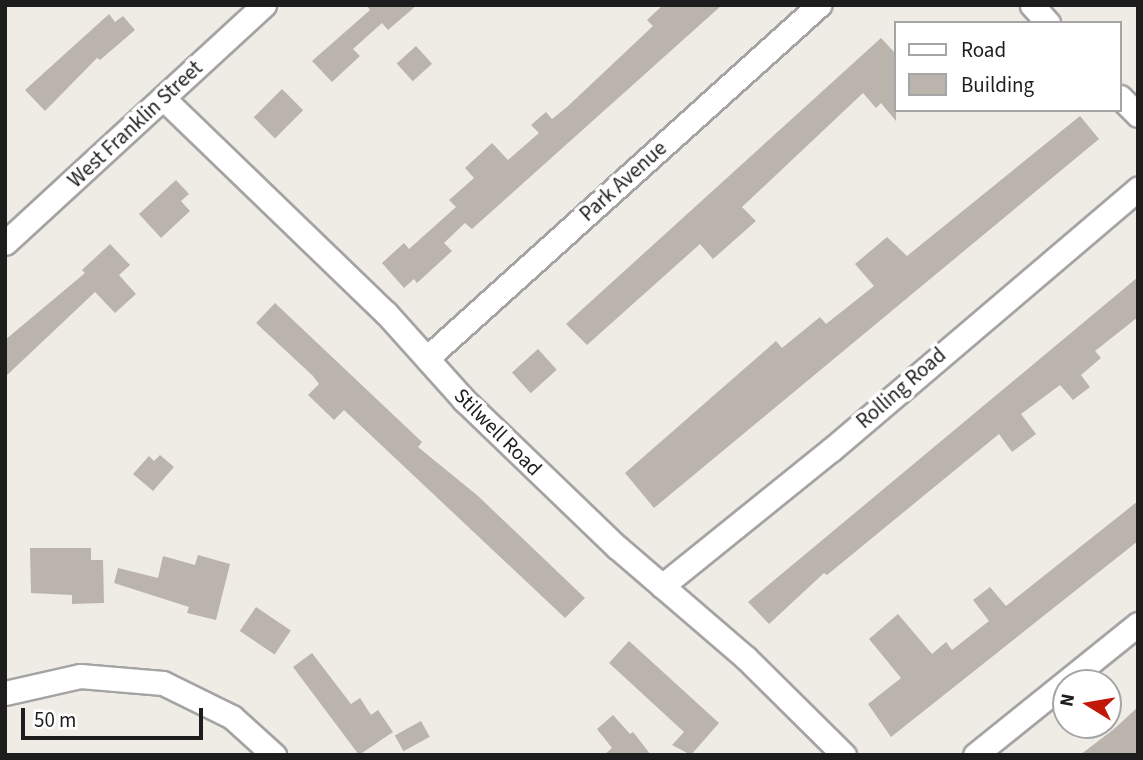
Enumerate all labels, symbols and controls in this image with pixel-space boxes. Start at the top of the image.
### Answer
legend [894,21,1122,112]
text: Road [961,35,1006,65]
street label: West Franklin Street [63,55,207,193]
text: Building [961,70,1034,100]
street label: Park Avenue [574,135,672,227]
street label: Rolling Road [851,342,951,434]
street label: Stilwell Road [449,383,547,481]
north arrow [1052,669,1122,739]
text: N [1053,692,1082,709]
scale bar [24,694,206,738]
text: 50 m [34,705,76,735]

